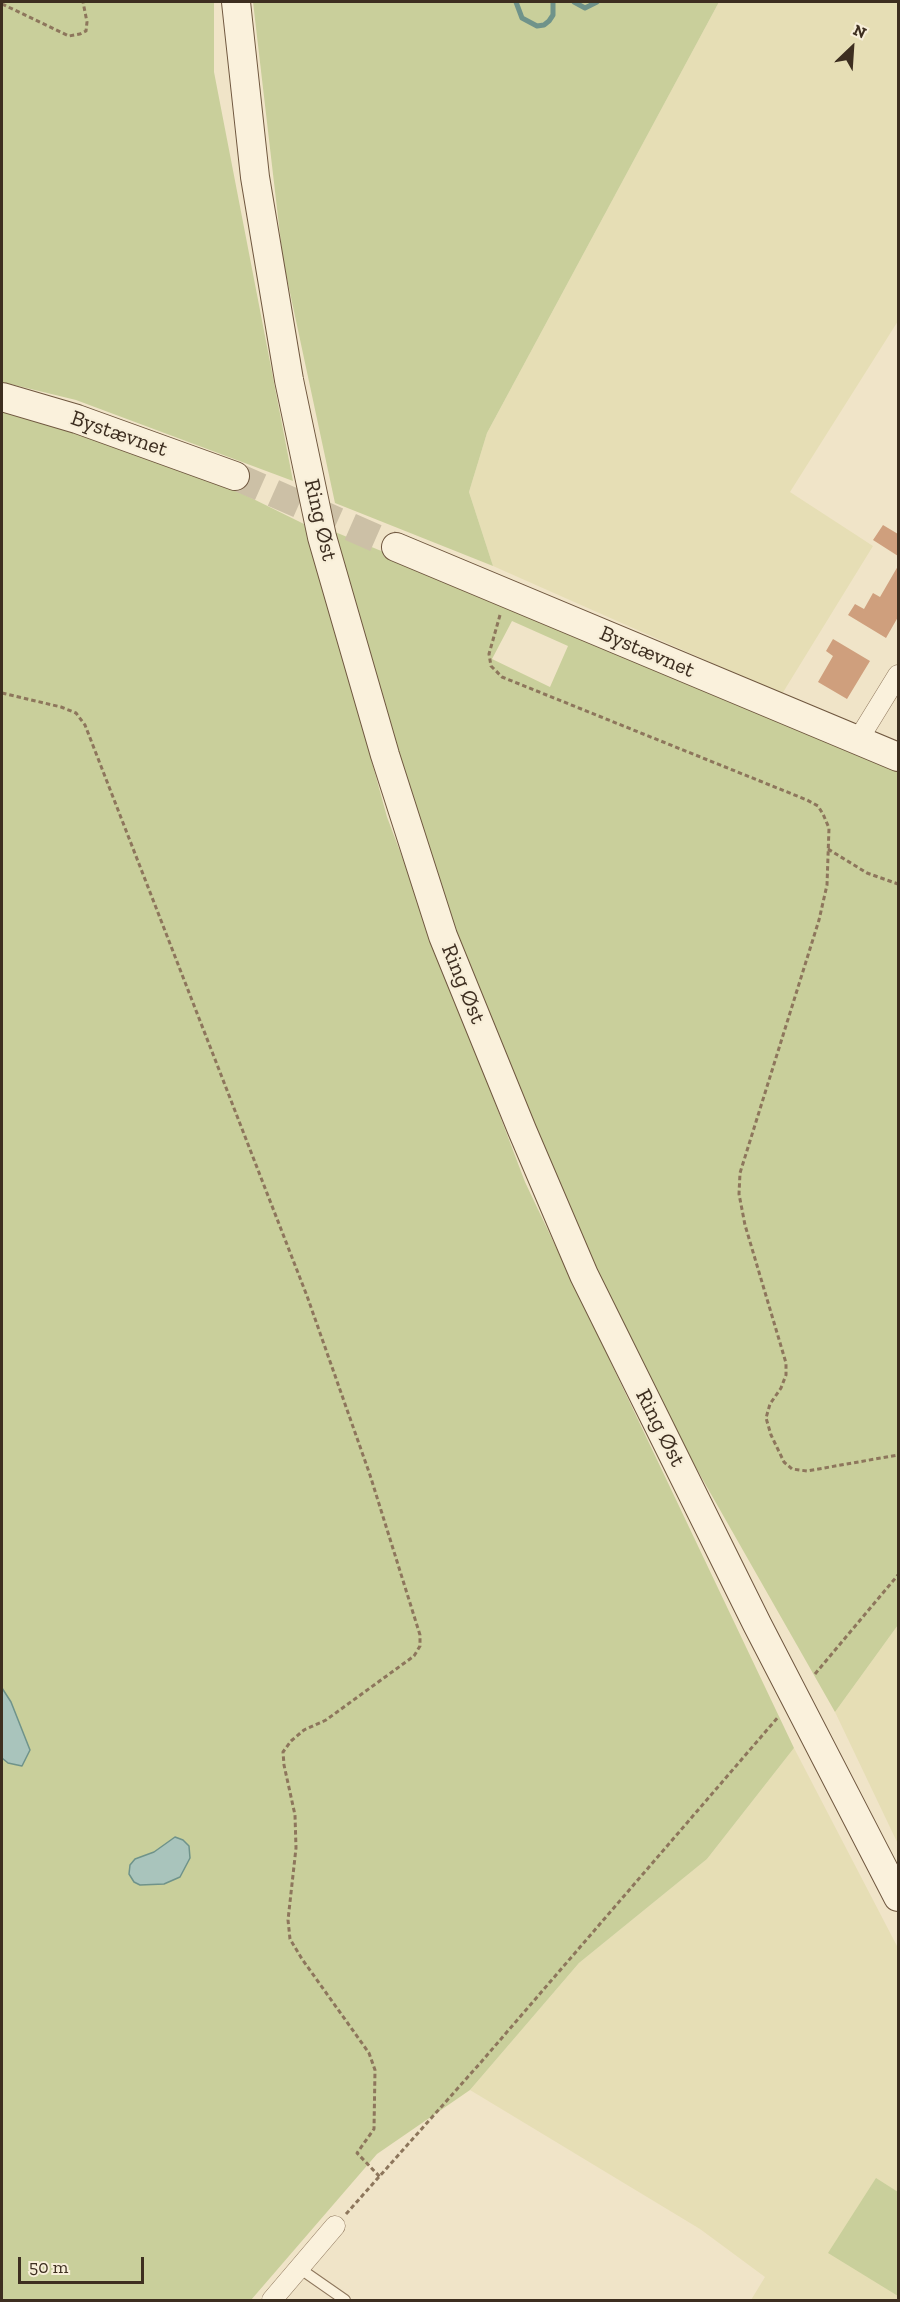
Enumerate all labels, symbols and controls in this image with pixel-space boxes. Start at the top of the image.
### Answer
north arrow [822,18,882,78]
text: N [850,20,869,42]
street label: Bystævnet [67,405,171,463]
street label: Ring Øst [298,476,342,564]
street label: Bystævnet [596,620,698,684]
street label: Ring Øst [435,940,491,1028]
street label: Ring Øst [629,1385,691,1471]
scale bar [21,2245,147,2283]
text: 50 m [29,2256,68,2278]

